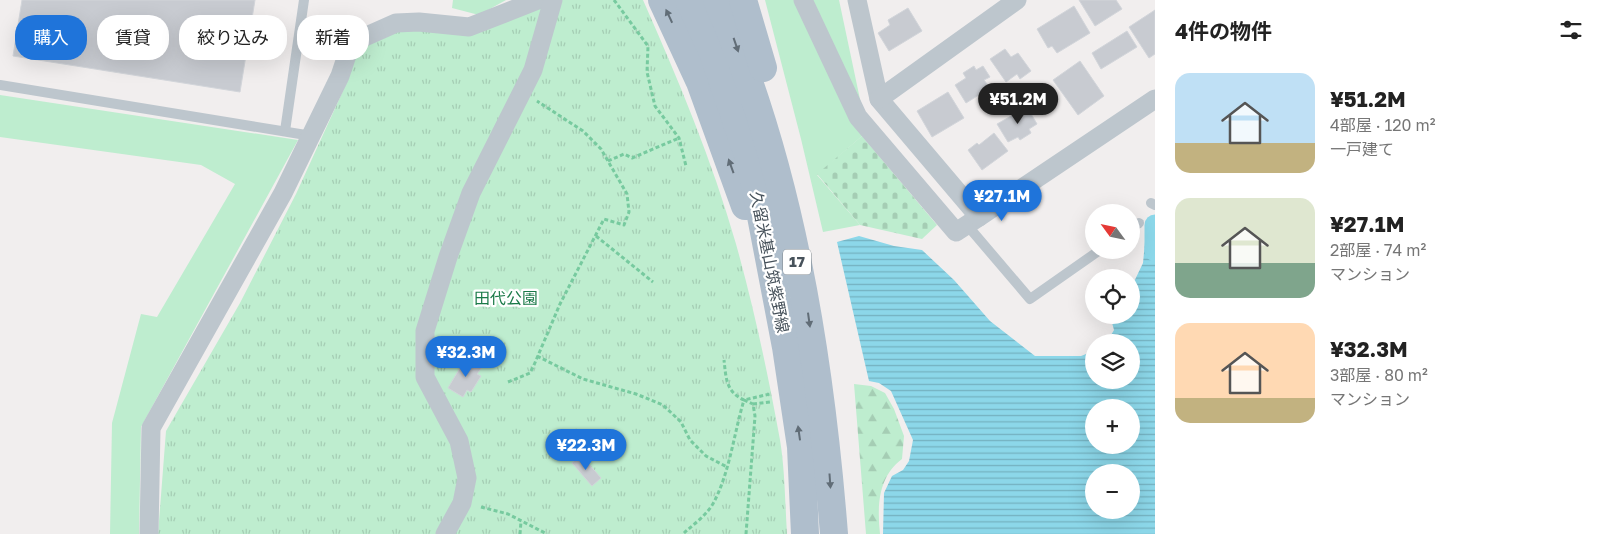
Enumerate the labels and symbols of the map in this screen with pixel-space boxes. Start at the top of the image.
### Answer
one-way arrow [665,9,673,23]
one-way arrow [732,38,740,53]
pin: ¥51.2M [977,82,1059,125]
one-way arrow [727,158,735,173]
pin: ¥27.1M [961,180,1043,222]
street label: 久留米基山筑紫野線 [746,189,794,335]
north arrow [1085,204,1140,259]
road number: 17 [783,250,811,274]
park label: 田代公園 [474,288,538,308]
one-way arrow [805,312,813,328]
pin: ¥32.3M [425,336,507,378]
one-way arrow [794,425,802,441]
pin: ¥22.3M [545,428,627,471]
one-way arrow [826,473,834,489]

